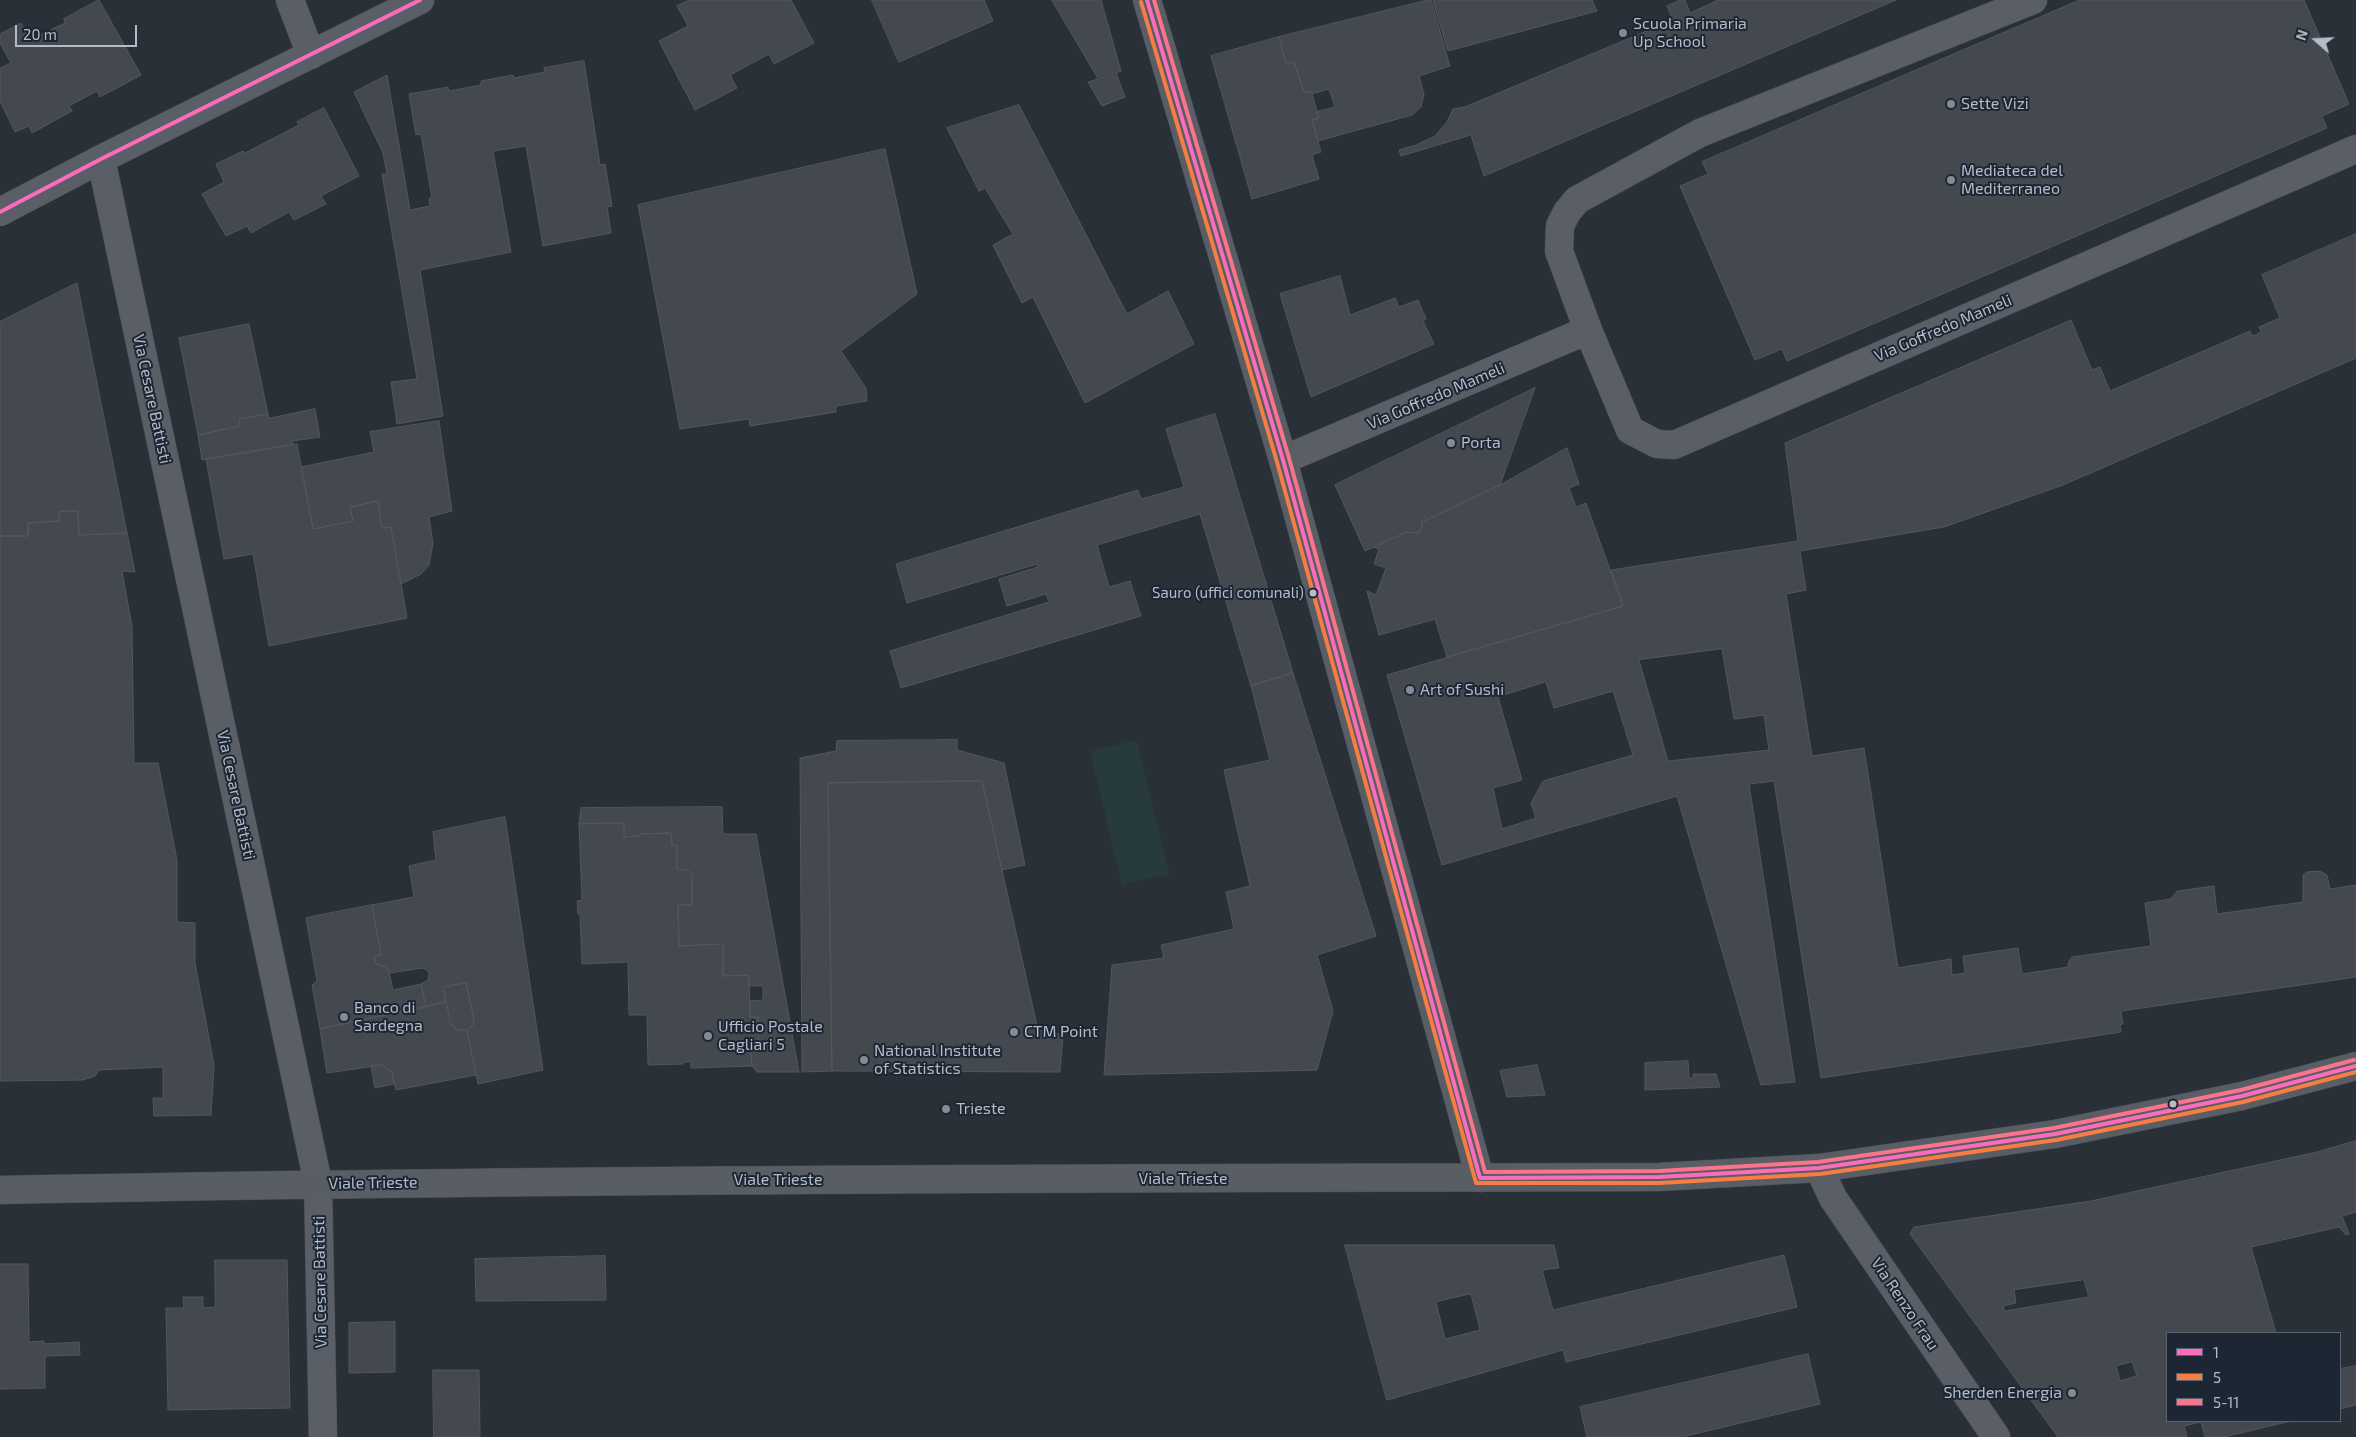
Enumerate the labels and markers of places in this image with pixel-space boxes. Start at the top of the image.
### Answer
place label: Scuola Primaria Up School [1633,14,1747,52]
marker: Scuola Primaria Up School [1617,27,1629,39]
place label: Sette Vizi [1961,94,2029,114]
marker: Sette Vizi [1945,98,1957,110]
place label: Mediateca del Mediterraneo [1961,161,2063,199]
marker: Mediateca del Mediterraneo [1945,174,1957,186]
place label: Porta [1461,433,1501,453]
marker: Porta [1445,437,1457,449]
place label: Sauro (uffici comunali) [1152,584,1304,602]
marker: Sauro (uffici comunali) [1308,588,1318,598]
place label: Art of Sushi [1420,680,1504,700]
marker: Art of Sushi [1404,684,1416,696]
place label: Banco di Sardegna [354,998,423,1036]
marker: Banco di Sardegna [338,1011,350,1023]
place label: Ufficio Postale Cagliari 5 [718,1017,823,1055]
place label: CTM Point [1024,1022,1098,1042]
marker: CTM Point [1008,1026,1020,1038]
marker: Ufficio Postale Cagliari 5 [702,1030,714,1042]
place label: National Institute of Statistics [874,1041,1001,1079]
marker: National Institute of Statistics [858,1054,870,1066]
place label: Trieste [956,1099,1006,1119]
unlabelled marker [2168,1099,2178,1109]
marker: Trieste [940,1103,952,1115]
place label: Sherden Energia [1943,1383,2062,1403]
marker: Sherden Energia [2066,1387,2078,1399]

